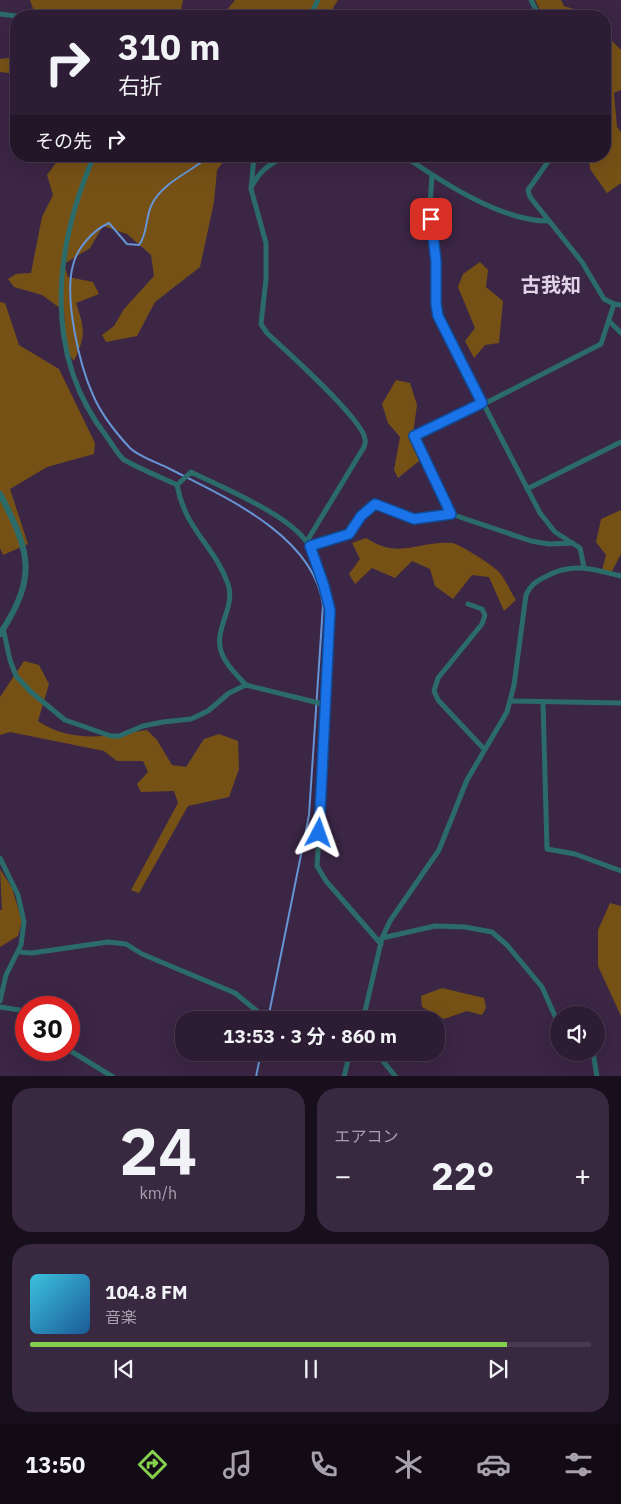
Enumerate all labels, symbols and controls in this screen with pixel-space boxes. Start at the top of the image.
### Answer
text: 310 m [118,24,221,70]
icon: right [35,30,100,95]
text: 右折 [118,71,162,100]
icon: right [102,125,130,153]
text: その先 [35,129,92,153]
pin [410,198,452,240]
icon: arrive [417,205,445,233]
district label: 古我知 [521,271,581,298]
position arrow [292,806,344,858]
speed limit sign: 30 [15,996,80,1061]
map controls [550,1006,605,1061]
button: sound [550,1006,605,1061]
text: 13:53 · 3 分 · 860 m [223,1024,397,1048]
text: 24 [119,1108,197,1193]
text: エアコン [335,1126,399,1146]
text: 22° [431,1151,494,1200]
text: − [335,1157,351,1194]
text: + [574,1157,591,1194]
text: km/h [139,1183,177,1203]
text: 104.8 FM [105,1280,188,1304]
text: 音楽 [105,1307,137,1327]
icon: previous [110,1355,138,1383]
icon: pause [297,1355,325,1383]
icon: next [484,1355,512,1383]
icon: directions [135,1447,170,1482]
icon: music [220,1447,255,1482]
icon: phone [306,1447,341,1482]
icon: climate [391,1447,426,1482]
icon: car [476,1447,511,1482]
icon: filters [561,1447,596,1482]
text: 13:50 [25,1450,85,1479]

